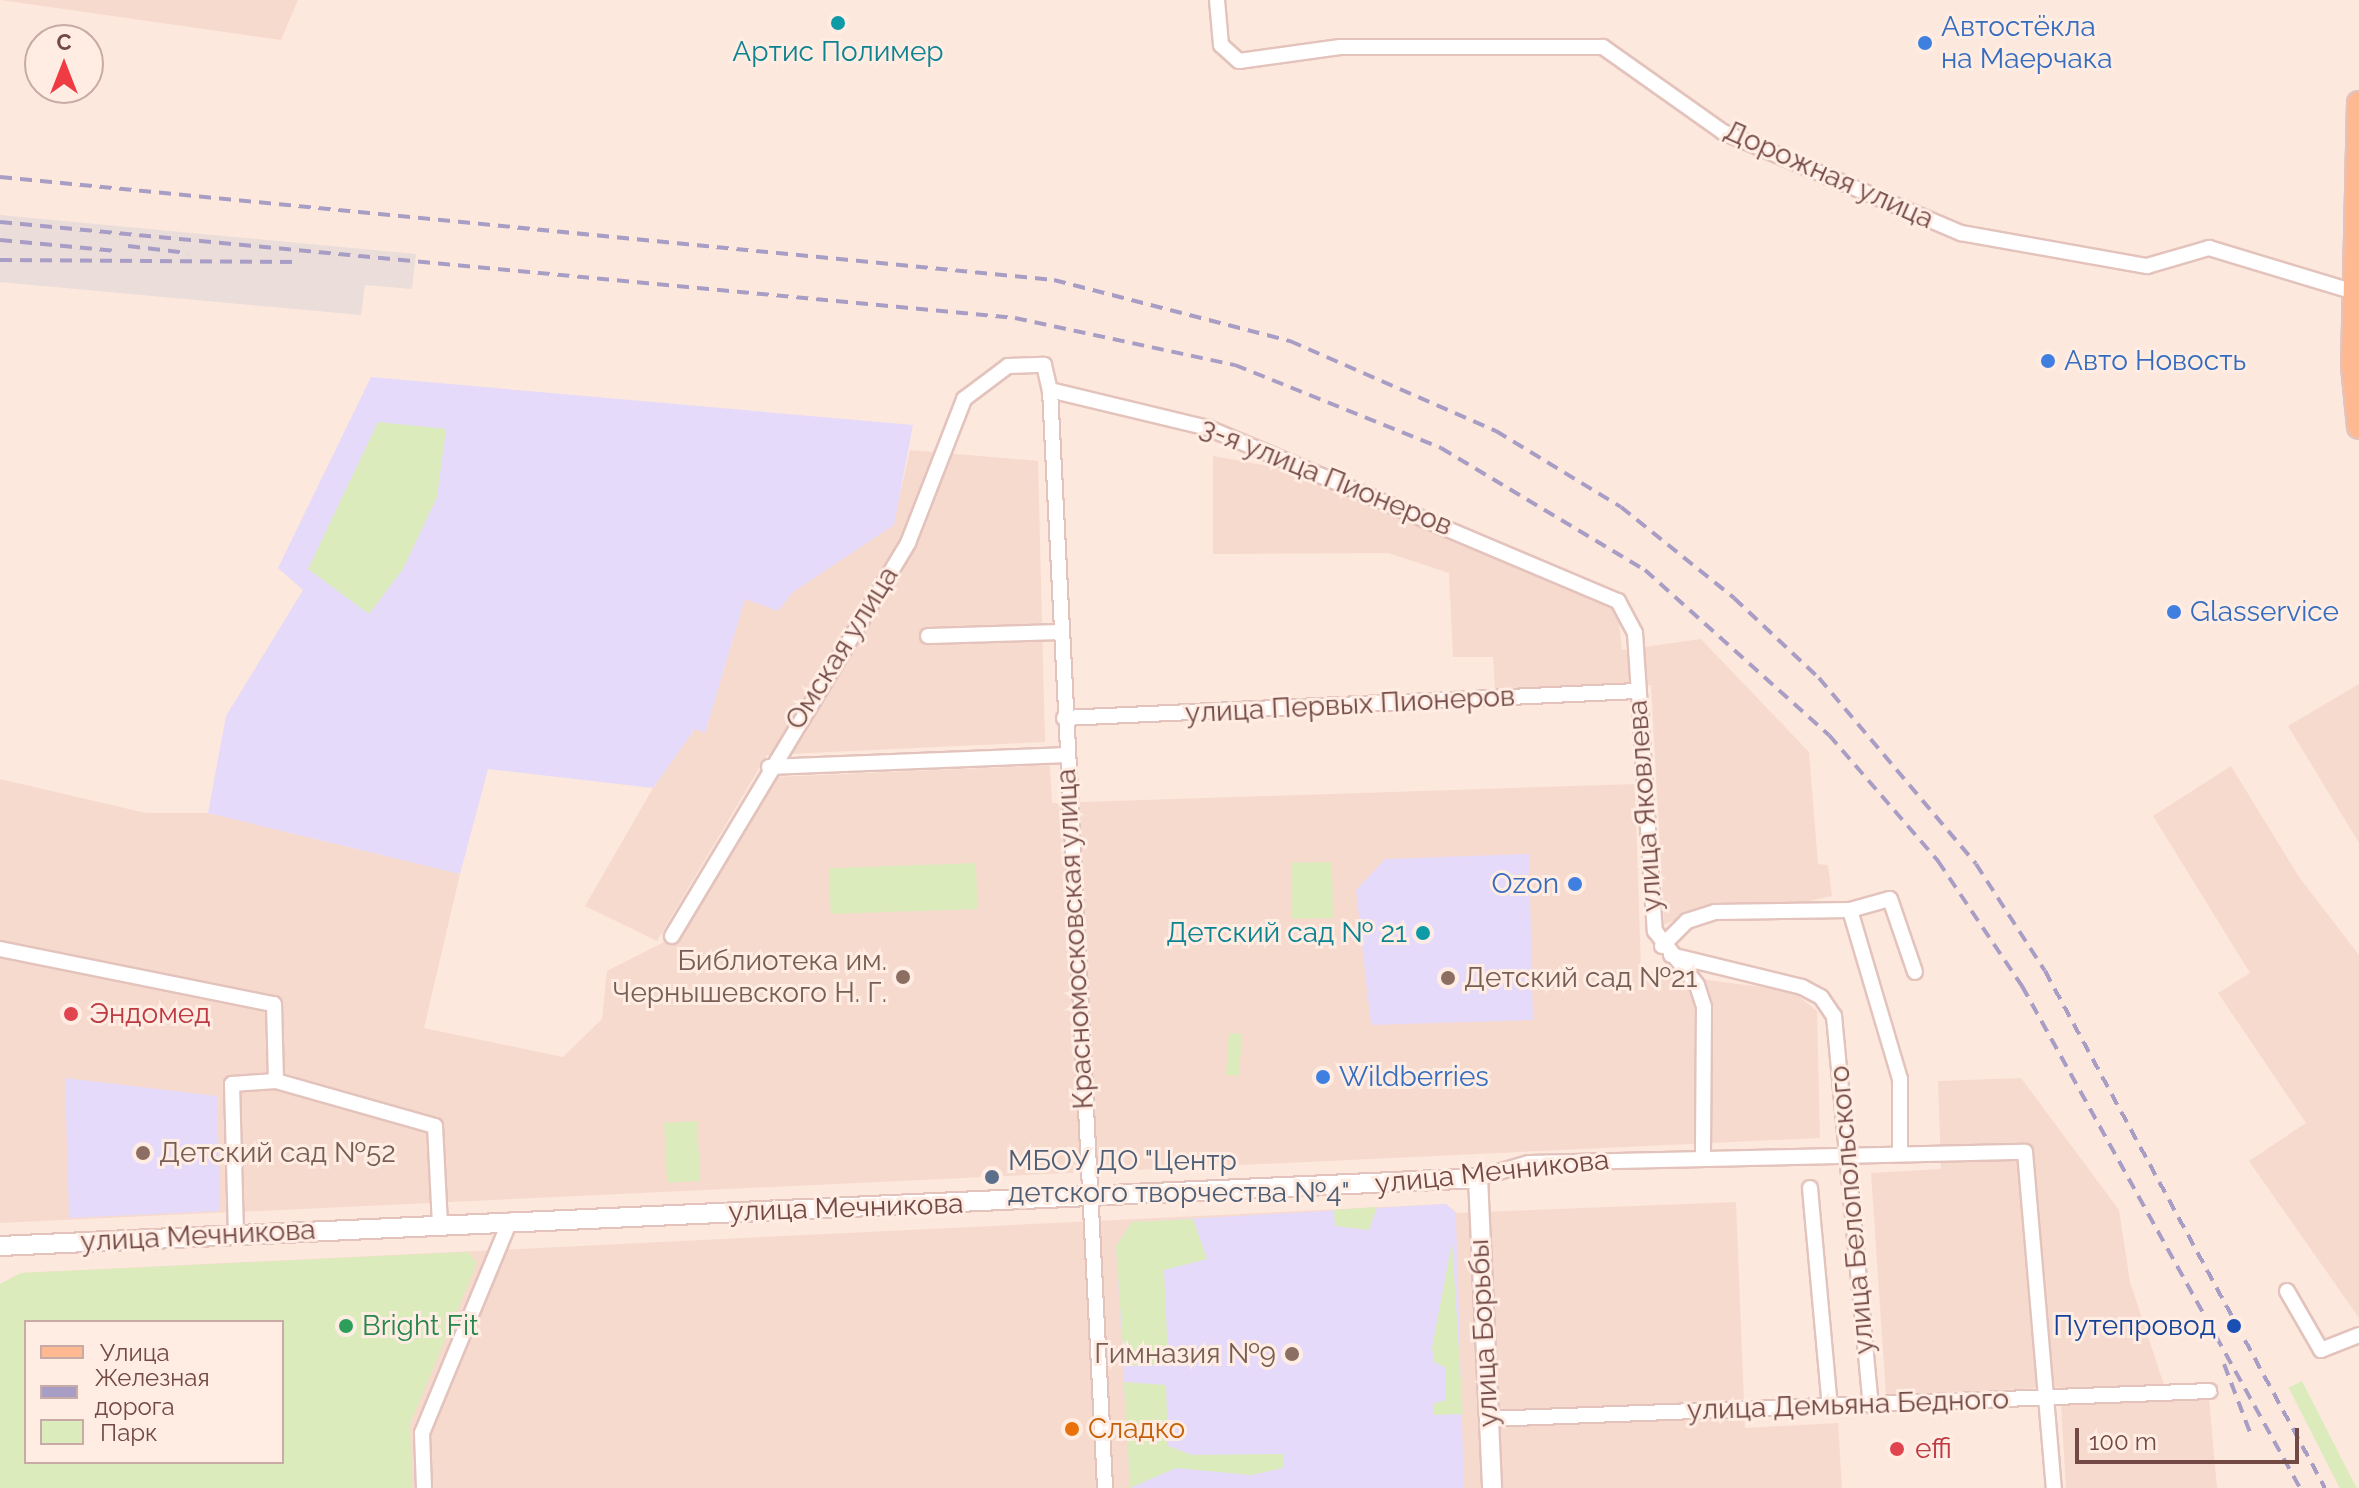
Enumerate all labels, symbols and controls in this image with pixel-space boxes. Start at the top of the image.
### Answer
place label: Автостёкла на Маерчака [1941,10,2113,76]
marker: Артис Полимер [829,14,847,32]
north arrow [24,24,104,104]
text: С [56,29,72,55]
marker: Автостёкла на Маерчака [1916,34,1934,52]
place label: Артис Полимер [732,35,944,69]
street label: Дорожная улица [1719,114,1939,236]
place label: Авто Новость [2064,344,2246,378]
marker: Авто Новость [2039,352,2057,370]
street label: 3-я улица Пионеров [1195,411,1457,543]
street label: Омская улица [778,560,906,736]
place label: Glasservice [2190,595,2339,629]
marker: Glasservice [2165,603,2183,621]
street label: улица Первых Пионеров [1184,680,1516,730]
street label: улица Яковлева [1621,699,1669,913]
street label: Красномосковская улица [1049,767,1101,1111]
place label: Ozon [1492,867,1559,901]
marker: Ozon [1566,875,1584,893]
place label: Детский сад № 21 [1166,916,1407,950]
marker: Детский сад № 21 [1414,924,1432,942]
place label: Библиотека им. Чернышевского Н. Г. [612,944,887,1010]
place label: Детский сад №21 [1464,961,1698,995]
marker: Библиотека им. Чернышевского Н. Г. [894,968,912,986]
marker: Детский сад №21 [1439,969,1457,987]
place label: Эндомед [89,997,210,1031]
marker: Эндомед [60,1003,82,1025]
place label: Wildberries [1339,1060,1489,1094]
street label: улица Белопольского [1823,1064,1881,1356]
marker: Wildberries [1314,1068,1332,1086]
place label: Детский сад №52 [159,1136,396,1170]
street label: улица Мечникова [1373,1143,1611,1201]
marker: Детский сад №52 [134,1144,152,1162]
place label: МБОУ ДО "Центр детского творчества №4" [1008,1144,1350,1210]
marker: МБОУ ДО "Центр детского творчества №4" [983,1168,1001,1186]
street label: улица Мечникова [728,1187,964,1229]
street label: улица Мечникова [80,1213,316,1259]
street label: улица Борьбы [1462,1238,1506,1428]
place label: Bright Fit [362,1309,479,1343]
place label: Путепровод [2053,1309,2216,1343]
marker: Путепровод [2223,1315,2245,1337]
marker: Bright Fit [337,1317,355,1335]
legend [24,1320,284,1464]
place label: Гимназия №9 [1094,1337,1276,1371]
text: Улица [100,1338,170,1367]
marker: Гимназия №9 [1283,1345,1301,1363]
text: Железная дорога [94,1363,210,1421]
street label: улица Демьяна Бедного [1686,1383,2010,1427]
place label: Сладко [1088,1412,1185,1446]
scale bar [2079,1412,2303,1462]
text: Парк [100,1418,158,1447]
marker: Сладко [1063,1420,1081,1438]
text: 100 m [2089,1427,2157,1456]
place label: effi [1915,1432,1952,1466]
marker: effi [1886,1438,1908,1460]

